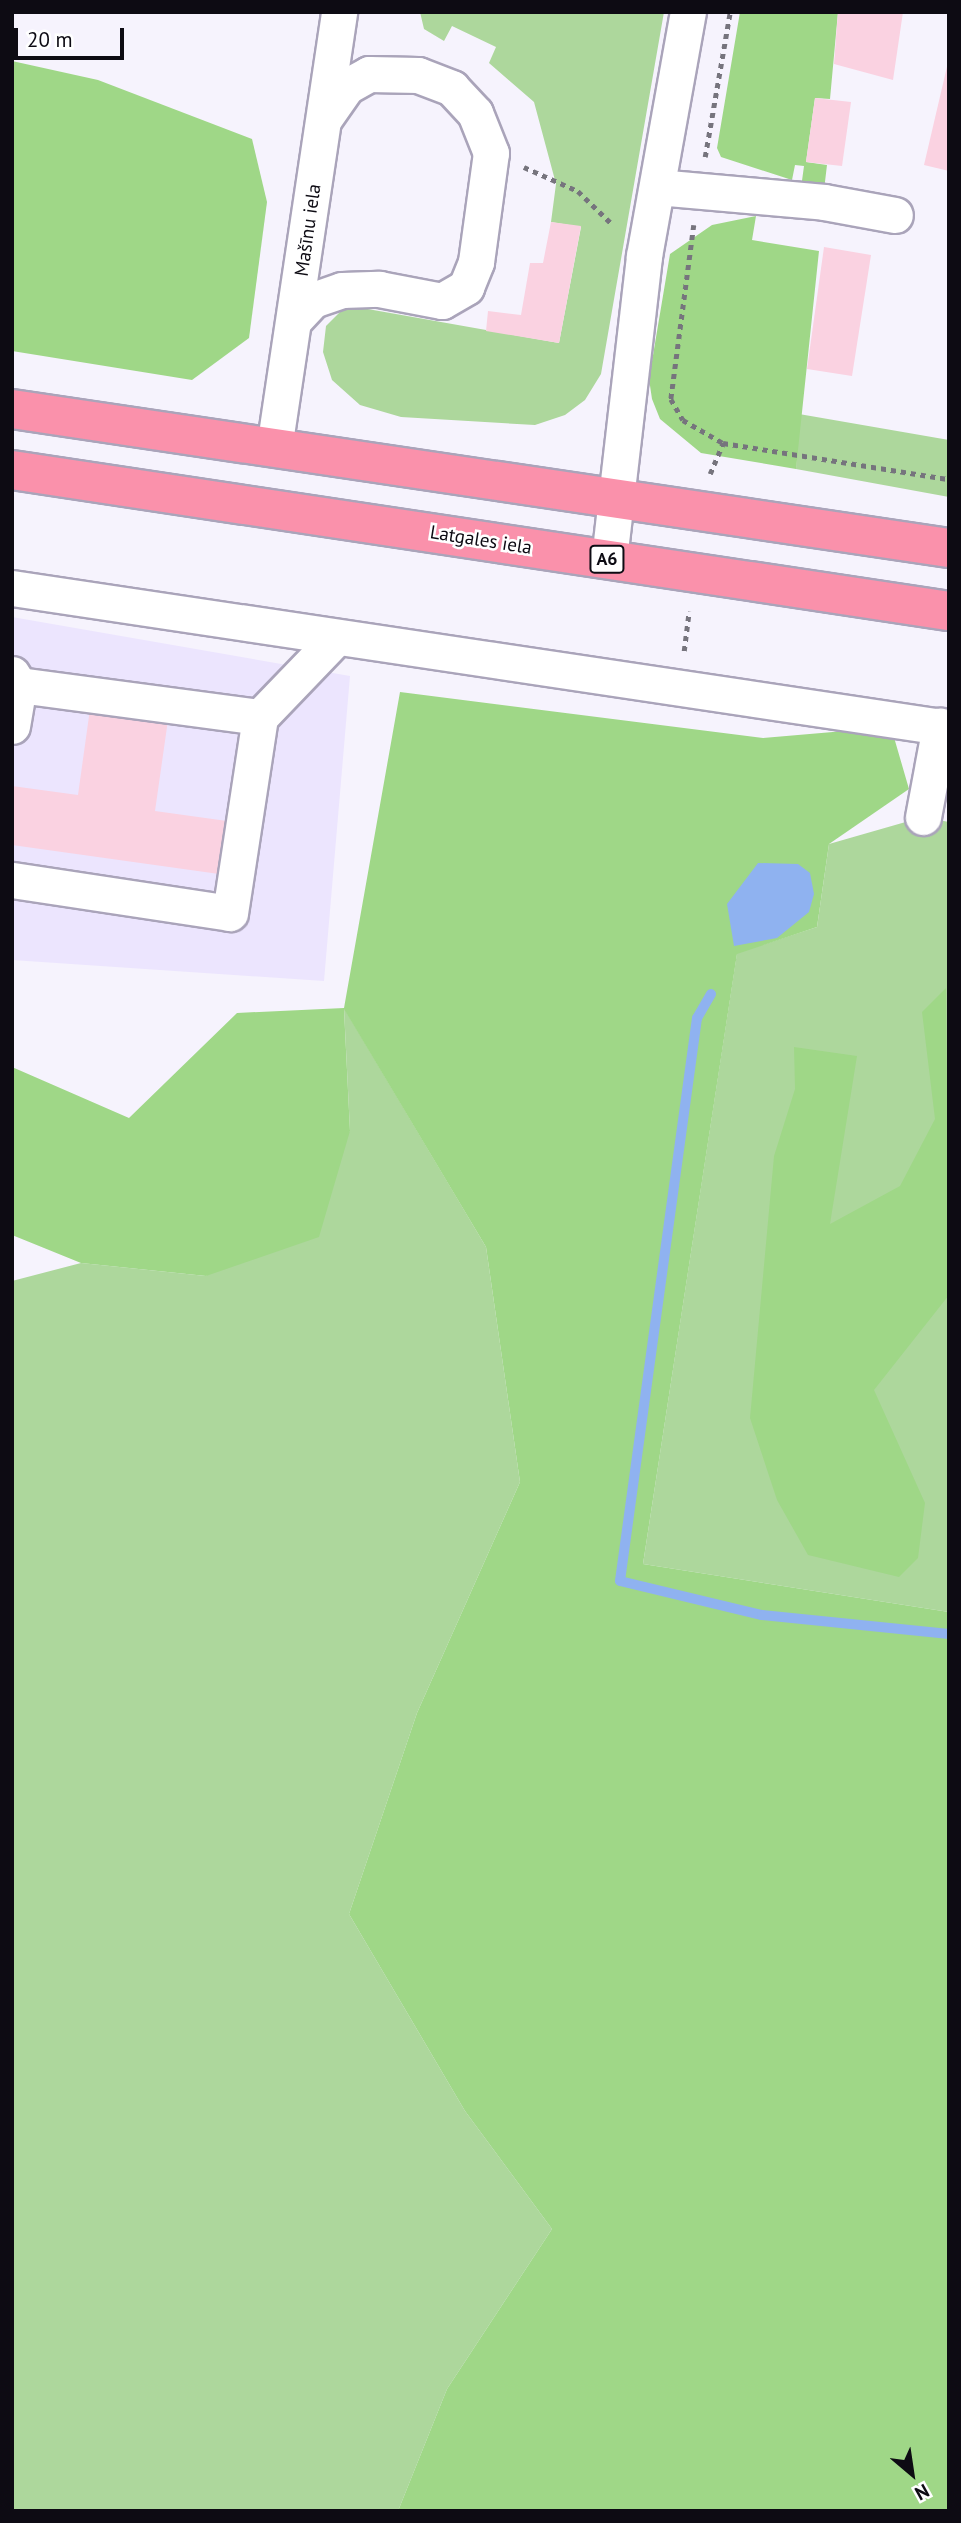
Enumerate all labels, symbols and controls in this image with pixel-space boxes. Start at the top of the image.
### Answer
scale bar [18,14,128,58]
text: 20 m [27,26,73,53]
street label: Mašīnu iela [290,182,326,278]
street label: Latgales iela [428,521,534,559]
road number: A6 [588,544,626,574]
north arrow [877,2439,947,2509]
text: N [911,2479,933,2506]

